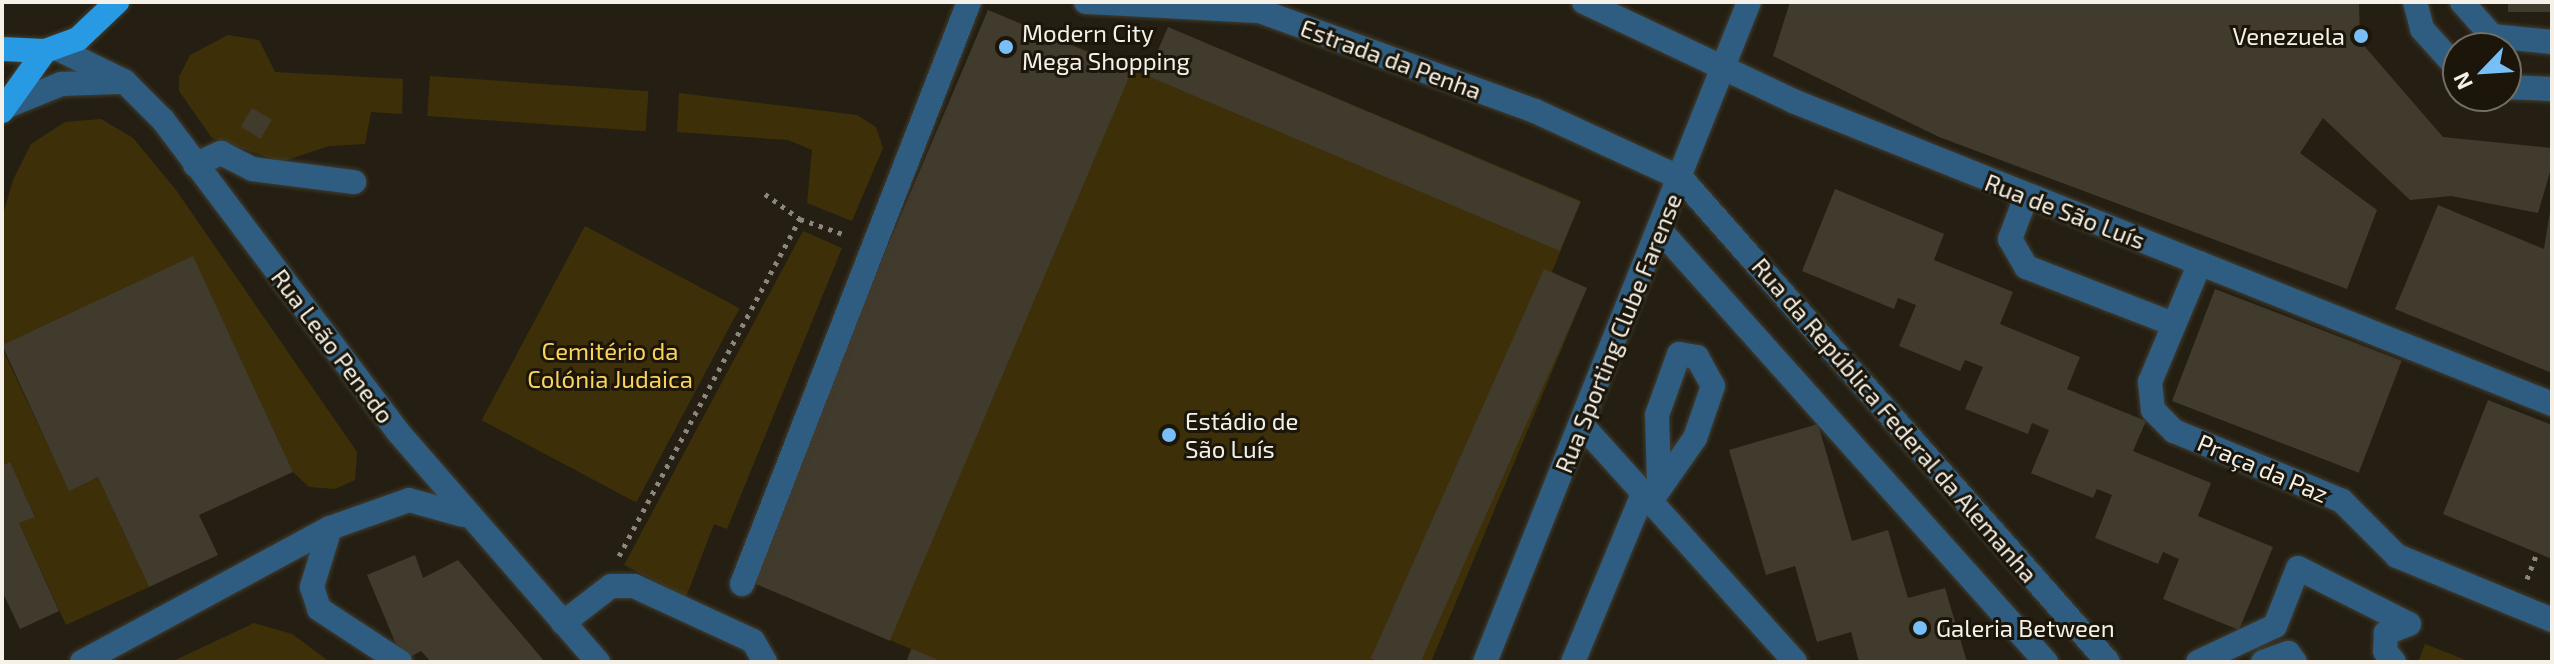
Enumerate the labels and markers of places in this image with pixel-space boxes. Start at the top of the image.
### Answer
place label: Modern City Mega Shopping [1022,19,1190,75]
place label: Venezuela [2232,22,2345,50]
marker: Venezuela [2352,27,2370,45]
marker: Modern City Mega Shopping [997,38,1015,56]
place label: Estádio de São Luís [1185,407,1298,463]
marker: Estádio de São Luís [1160,426,1178,444]
place label: Galeria Between [1936,614,2115,642]
marker: Galeria Between [1911,619,1929,637]

